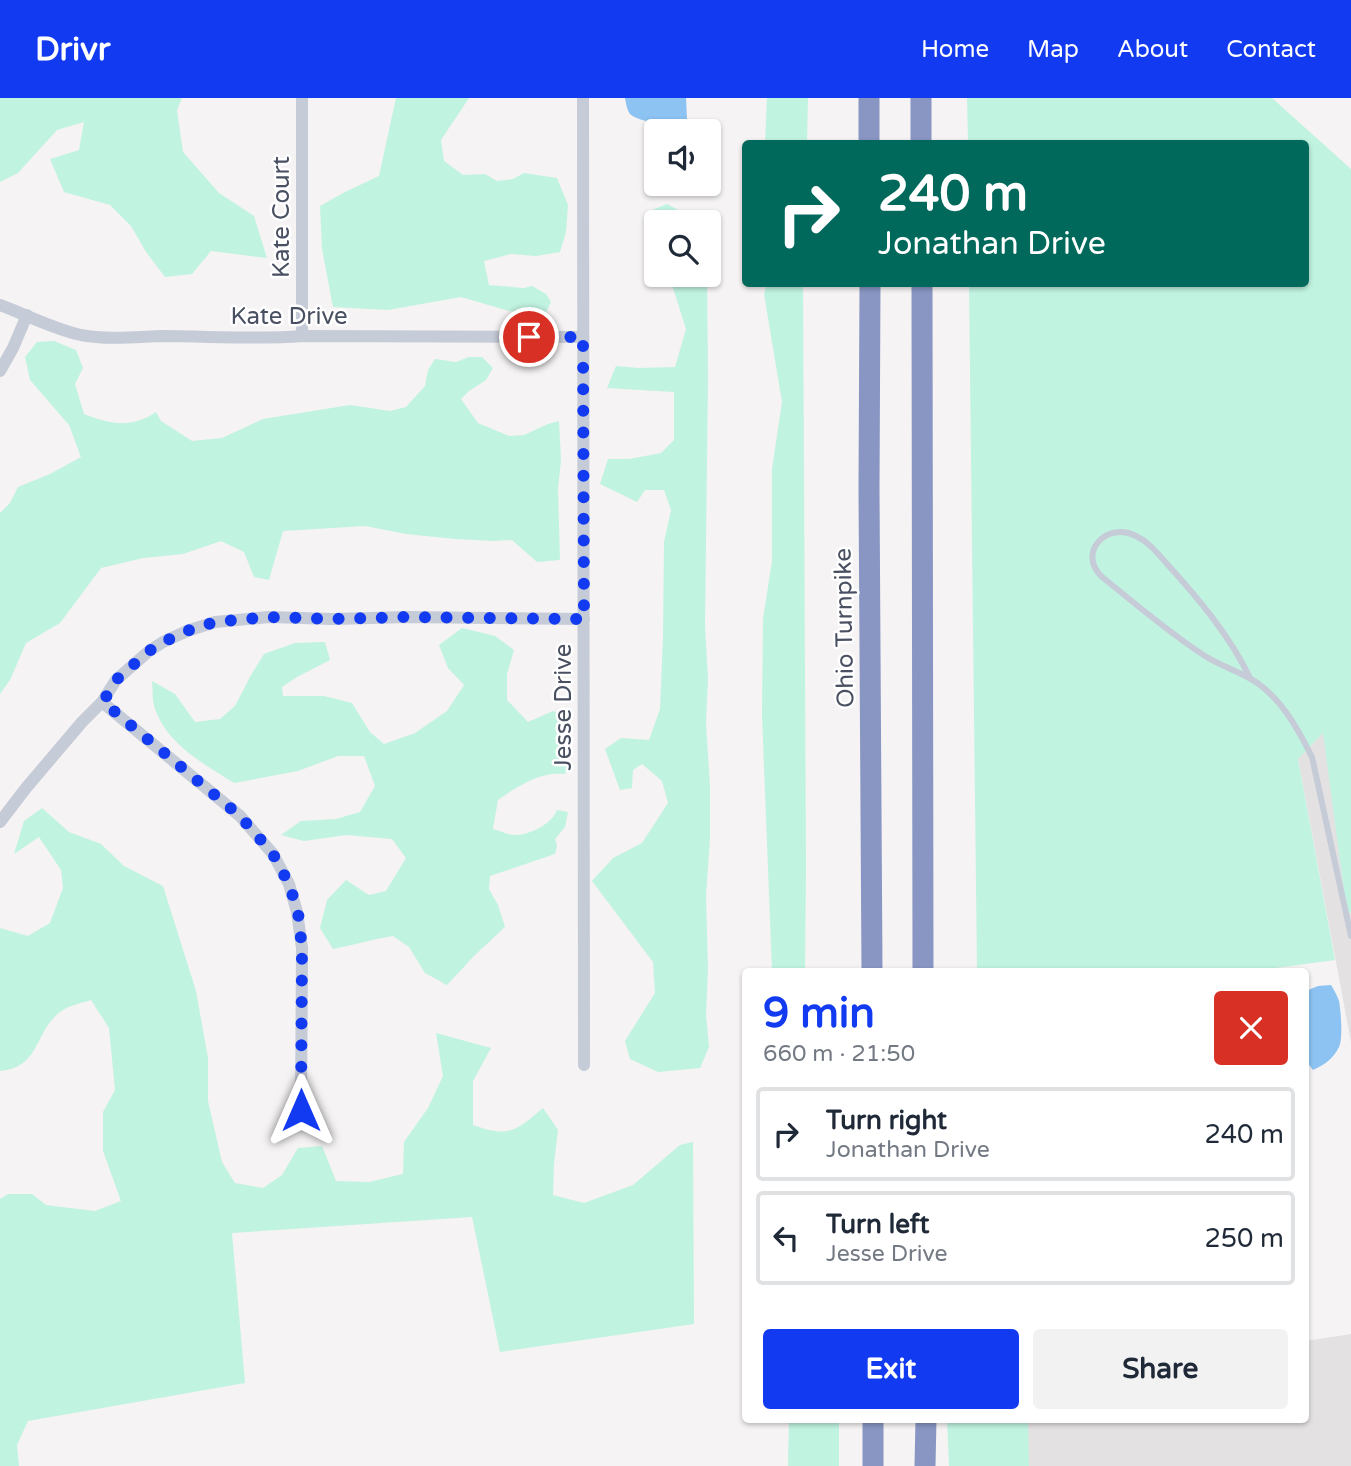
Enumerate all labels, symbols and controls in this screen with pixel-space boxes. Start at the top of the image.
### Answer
text: Drivr [35,30,110,69]
text: Home [921,35,989,64]
text: Map [1027,35,1079,64]
text: About [1117,35,1188,64]
text: Contact [1226,35,1316,64]
map controls [644,119,721,287]
button: sound [644,119,721,196]
street label: Kate Court [267,156,296,278]
text: 240 m [878,165,1028,224]
icon: right [763,168,854,259]
button: search [644,210,721,287]
text: Jonathan Drive [878,225,1106,263]
street label: Kate Drive [230,302,348,331]
pin [499,307,559,367]
icon: arrive [510,318,548,356]
street label: Ohio Turnpike [829,548,860,708]
street label: Jesse Drive [549,644,578,770]
text: 9 min [763,988,875,1039]
button: close [1214,991,1288,1065]
text: 660 m · 21:50 [763,1040,915,1068]
position arrow [264,1073,338,1147]
text: Turn right [826,1105,947,1136]
icon: right [767,1115,805,1153]
text: 240 m [1204,1119,1284,1150]
text: Jonathan Drive [826,1136,990,1164]
text: Turn left [826,1209,929,1240]
icon: left [767,1219,805,1257]
text: 250 m [1204,1223,1284,1254]
text: Jesse Drive [826,1240,947,1268]
button: Exit [763,1329,1019,1409]
button: Share [1033,1329,1288,1409]

